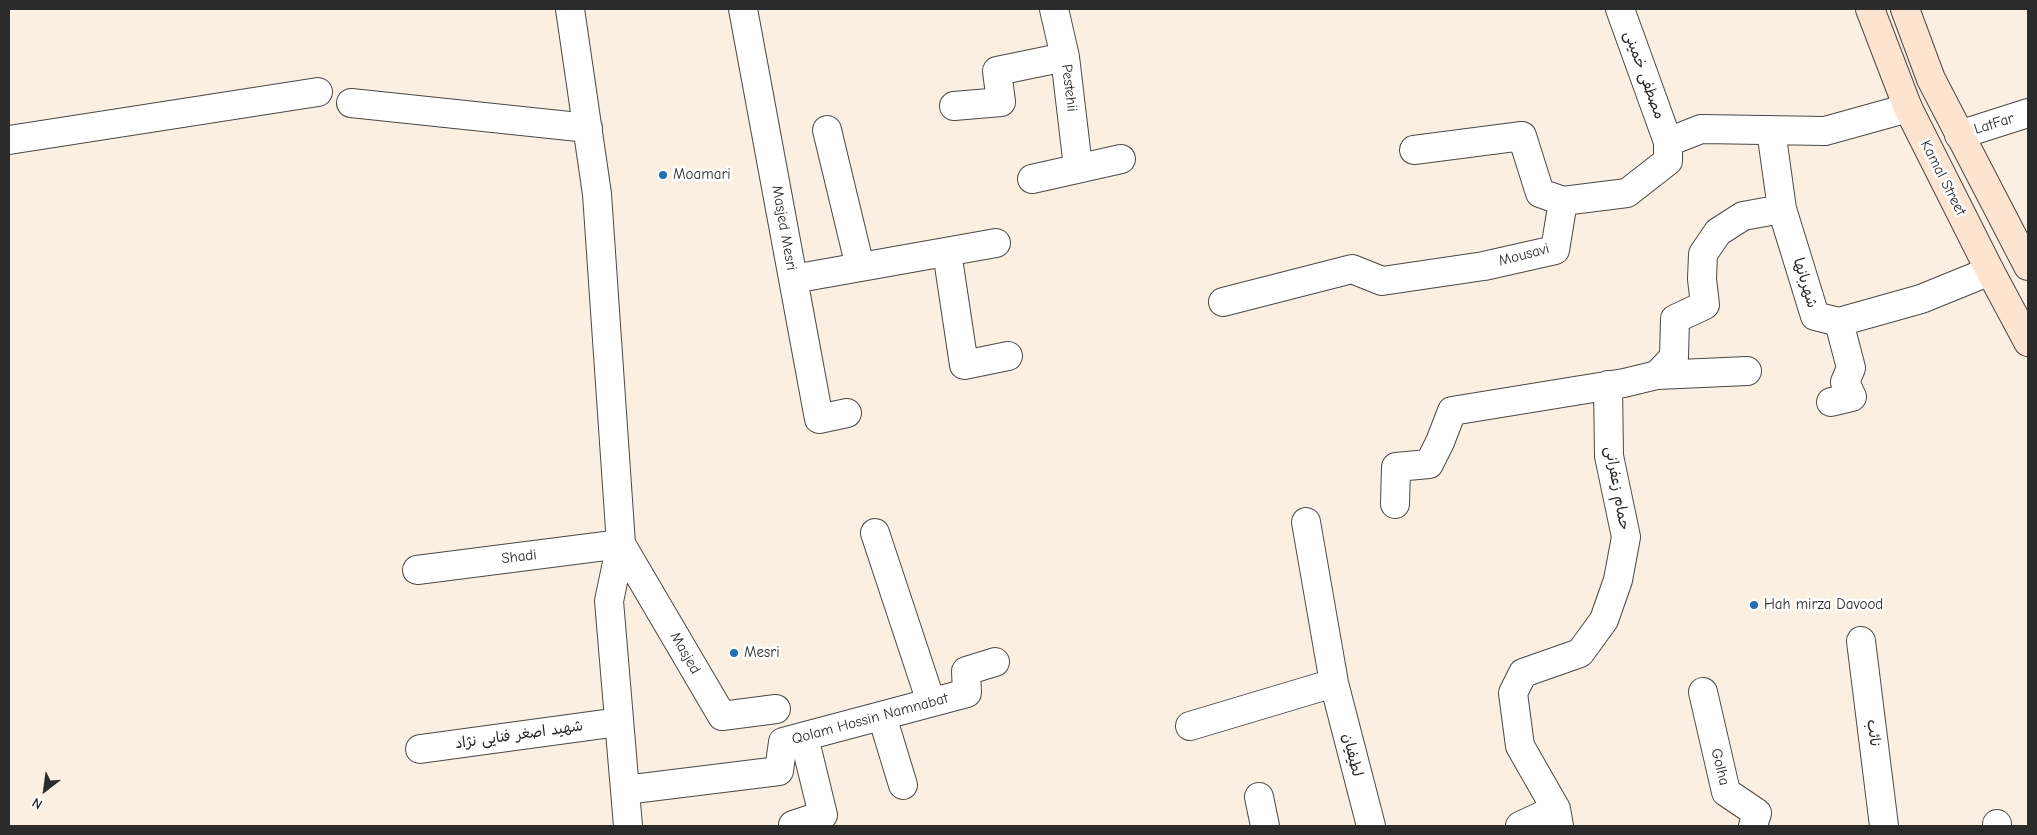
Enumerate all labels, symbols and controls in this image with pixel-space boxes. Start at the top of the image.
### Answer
street label: مصطفی خمینی [1620,28,1668,122]
street label: Pestehii [1057,63,1081,113]
street label: LatFar [1972,109,2016,139]
street label: Kamal Street [1916,137,1970,219]
place label: Moamari [673,166,731,184]
marker: Moamari [657,169,669,181]
street label: Masjed Mesri [768,184,800,272]
street label: Mousavi [1497,240,1551,270]
street label: شهربانها [1789,256,1821,310]
street label: حمام زعفرانی [1601,445,1633,531]
street label: Shadi [500,546,538,568]
place label: Hah mirza Davood [1764,596,1883,614]
marker: Hah mirza Davood [1748,599,1760,611]
street label: Masjed [666,629,704,677]
place label: Mesri [744,644,780,662]
marker: Mesri [728,647,740,659]
street label: Qolam Hossin Namnabat [790,689,950,749]
street label: شهید اصغر فنایی نژاد [454,717,584,753]
street label: نائب [1862,719,1884,747]
street label: لطیفیان [1338,732,1366,778]
street label: Golha [1707,747,1733,787]
north arrow [20,765,70,815]
text: N [29,794,45,813]

